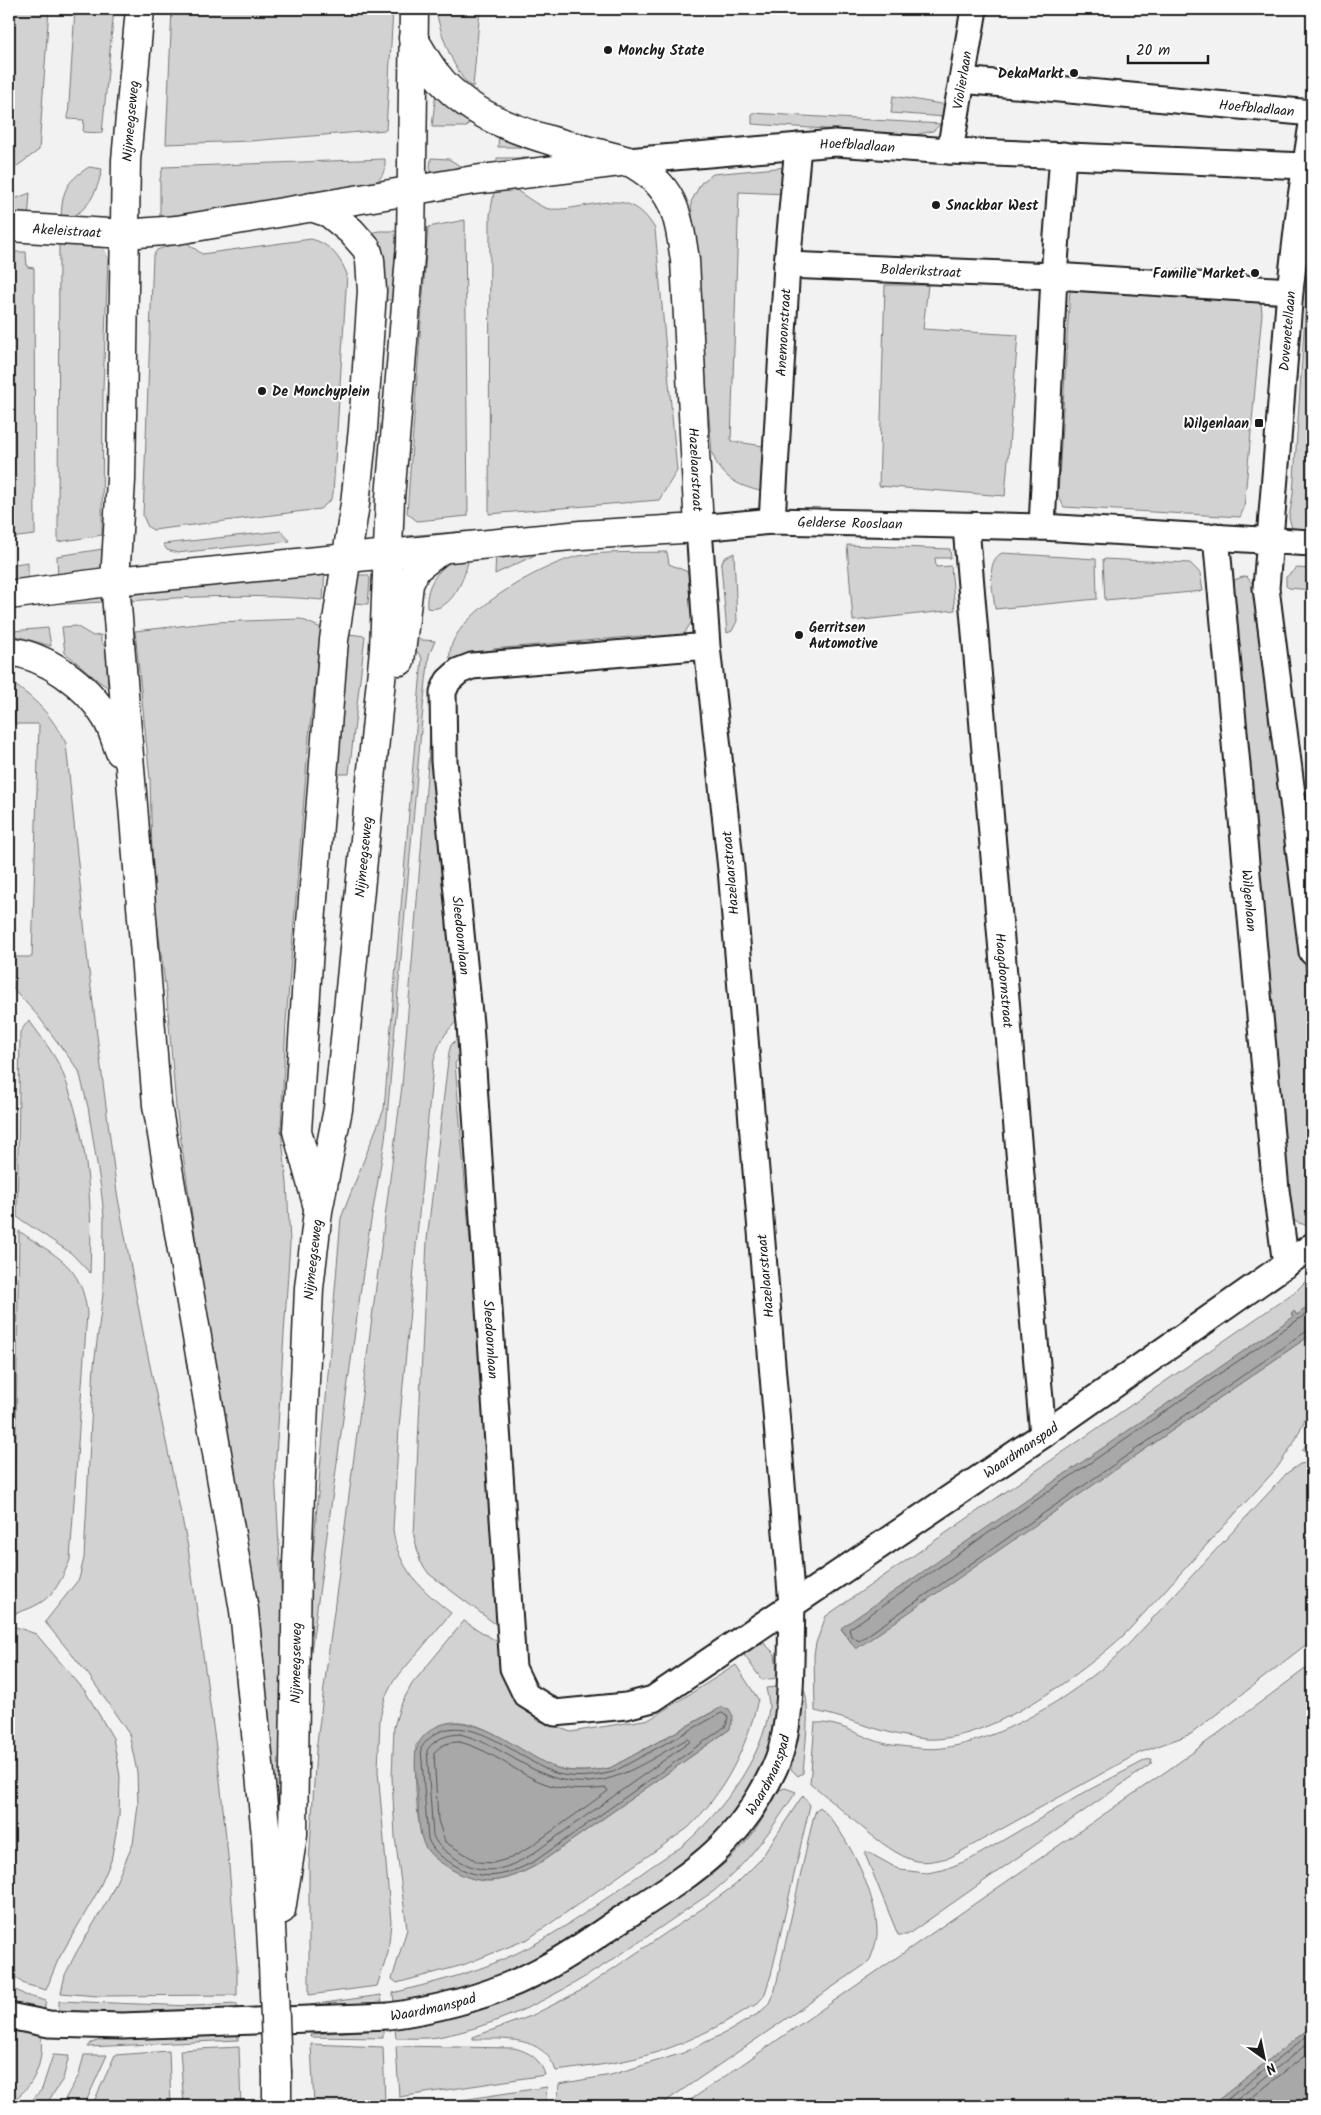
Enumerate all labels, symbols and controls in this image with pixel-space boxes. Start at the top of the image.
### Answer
scale bar [1128,32,1208,64]
text: 20 m [1136,39,1170,63]
place label: Monchy State [618,40,705,62]
marker: Monchy State [602,44,614,56]
street label: Violierlaan [947,49,979,111]
place label: DekaMarkt [998,63,1065,85]
marker: DekaMarkt [1068,67,1080,79]
street label: Nijmeegseweg [116,80,146,163]
street label: Hoefbladlaan [1218,94,1295,123]
street label: Hoefbladlaan [819,133,896,159]
place label: Snackbar West [946,195,1039,217]
marker: Snackbar West [930,199,942,211]
street label: Akeleistraat [32,218,103,245]
street label: Bolderikstraat [880,259,962,284]
place label: Familie Market [1153,263,1246,285]
marker: Familie Market [1249,267,1261,279]
street label: Anemoonstraat [770,287,798,377]
street label: Dovenetellaan [1274,290,1302,372]
place label: De Monchyplein [272,381,370,403]
marker: De Monchyplein [256,385,268,397]
place label: Wilgenlaan [1184,413,1249,435]
marker: Wilgenlaan [1253,417,1265,429]
street label: Hazelaarstraat [682,427,708,513]
street label: Gelderse Rooslaan [797,512,903,536]
place label: Gerritsen Automotive [809,617,878,655]
marker: Gerritsen Automotive [793,629,805,641]
street label: Nijmeegseweg [349,815,379,899]
street label: Hazelaarstraat [716,829,746,916]
street label: Wilgenlaan [1235,869,1262,933]
street label: Sleedoornlaan [445,895,475,976]
street label: Haagdoornstraat [988,932,1018,1030]
street label: Nijmeegseweg [298,1218,329,1300]
street label: Hazelaarstraat [751,1232,781,1319]
street label: Sleedoornlaan [476,1299,504,1380]
street label: Waardmanspad [979,1417,1064,1484]
street label: Nijmeegseweg [285,1622,308,1704]
street label: Waardmanspad [740,1732,797,1820]
street label: Waardmanspad [389,1987,480,2028]
north arrow [1238,2032,1288,2082]
text: N [1261,2056,1280,2080]

